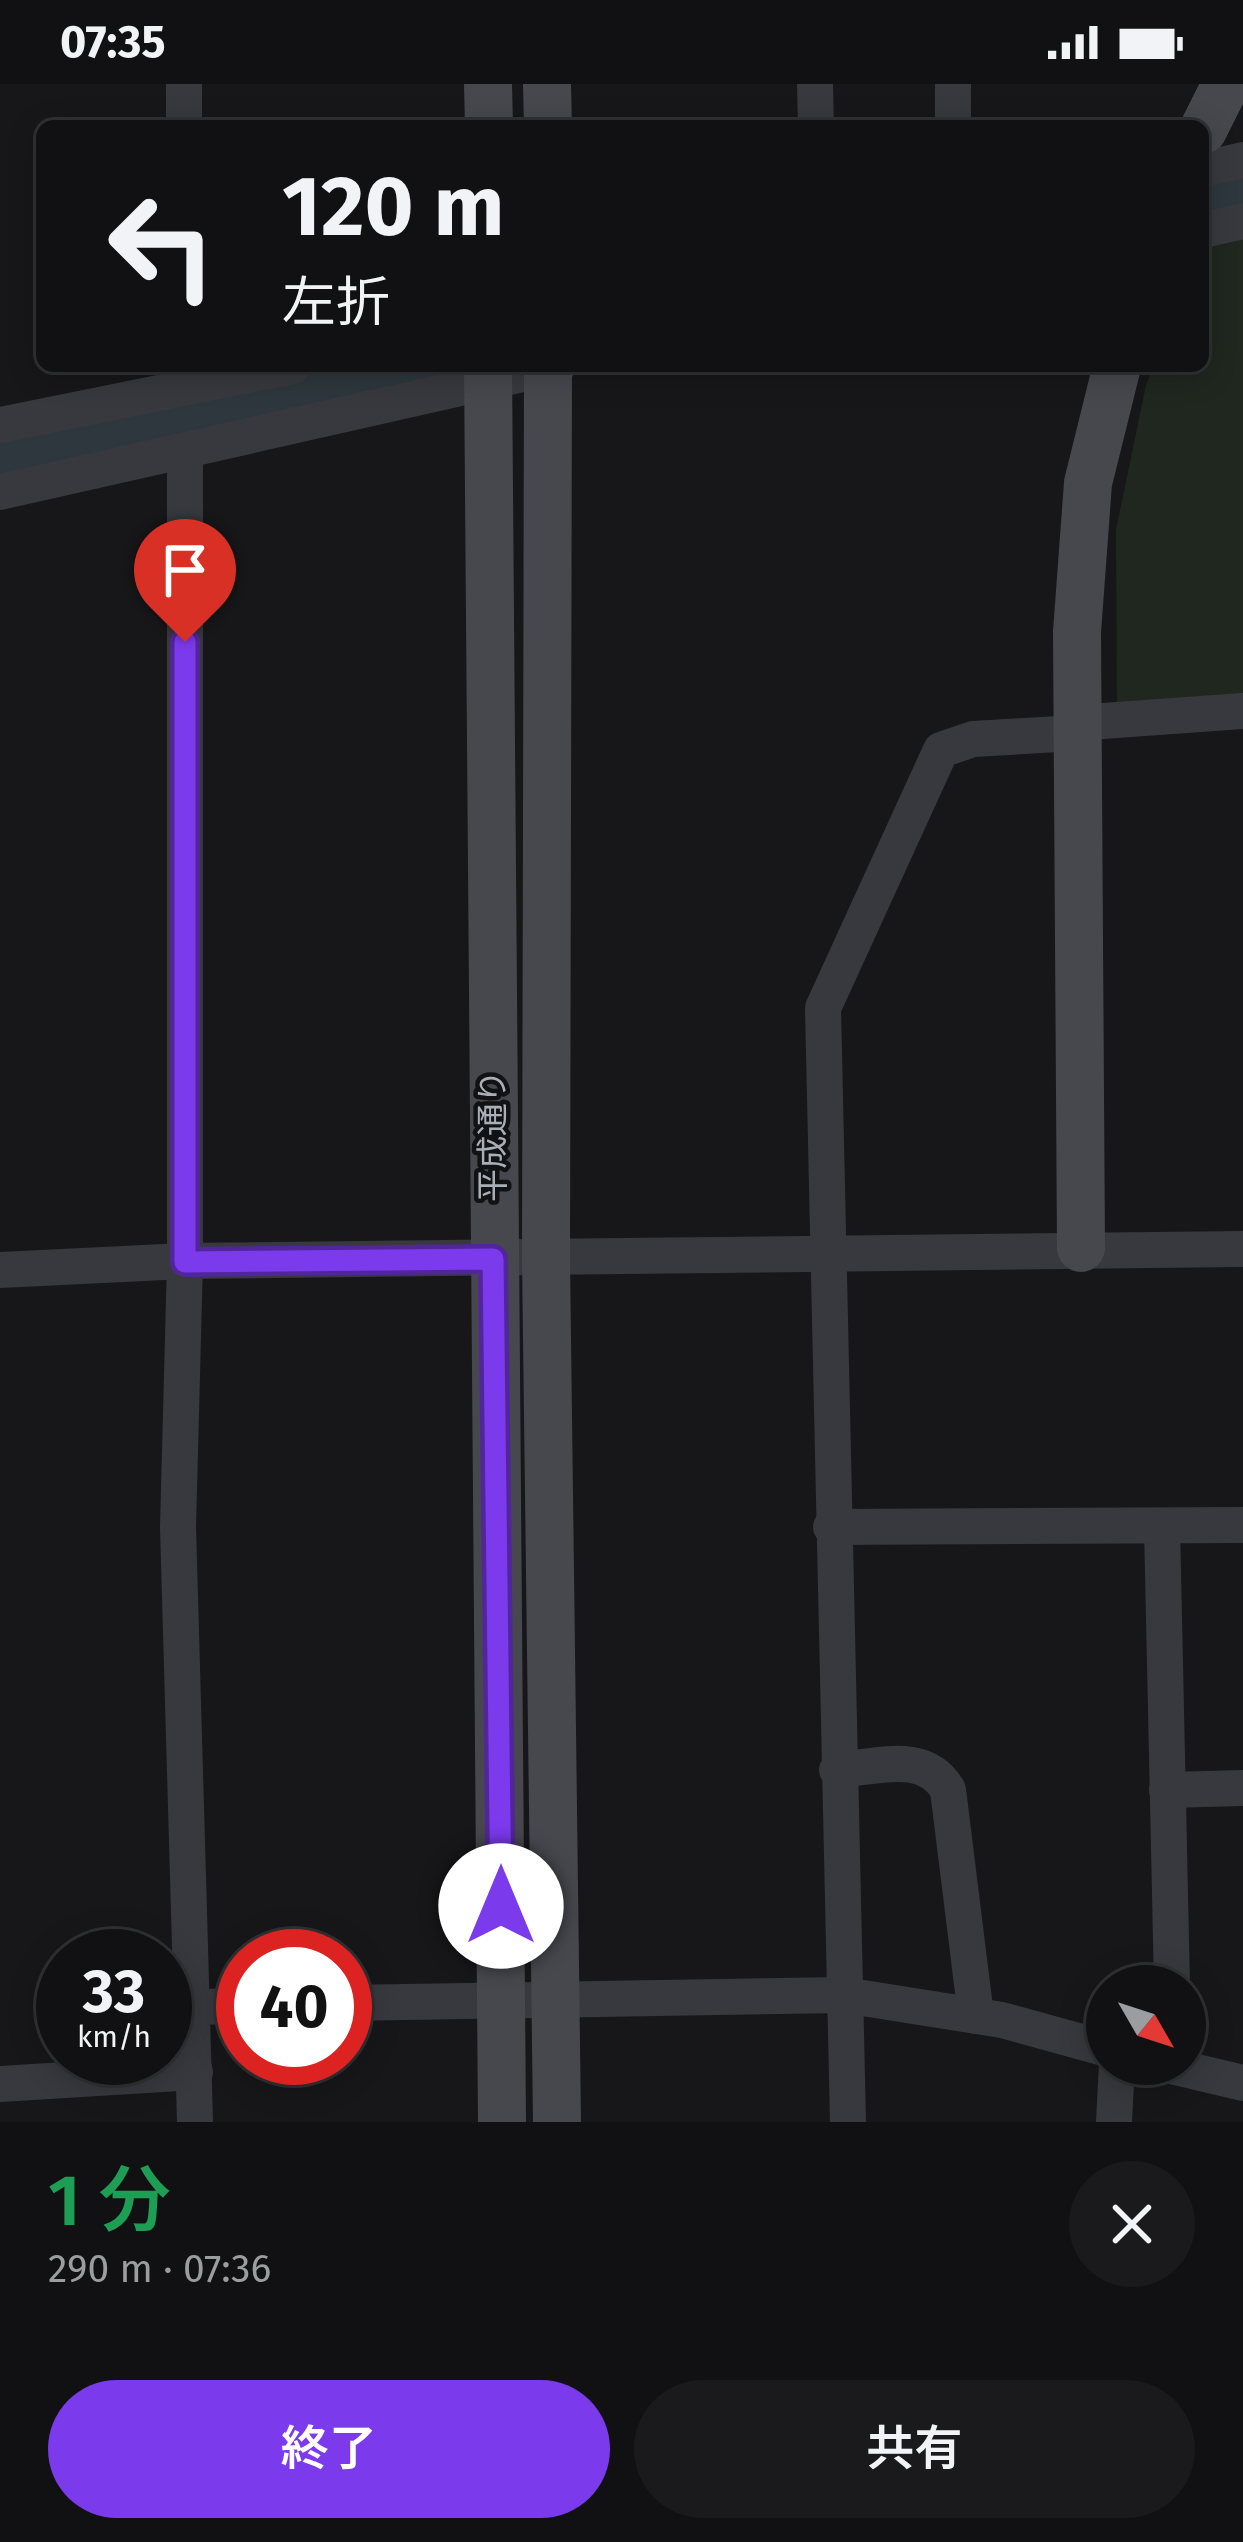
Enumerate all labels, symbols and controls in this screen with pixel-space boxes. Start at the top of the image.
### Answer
text: 07:35 [60,15,166,69]
text: 120 m [282,156,504,257]
icon: left [84,168,240,324]
text: 左折 [282,271,390,335]
pin [134,519,236,642]
icon: arrive [152,537,218,603]
street label: 平成通り [473,1070,513,1202]
position arrow [438,1843,564,1969]
speed limit sign: 40 [216,1929,372,2085]
text: 33 [83,1956,145,2028]
north arrow [1086,1965,1206,2085]
map controls [1086,1965,1206,2085]
text: km/h [77,2019,151,2055]
text: 1 分 [48,2158,170,2244]
button: close [1069,2161,1195,2287]
text: 290 m · 07:36 [48,2246,271,2292]
button: 終了 [48,2380,610,2518]
button: 共有 [634,2380,1195,2518]

